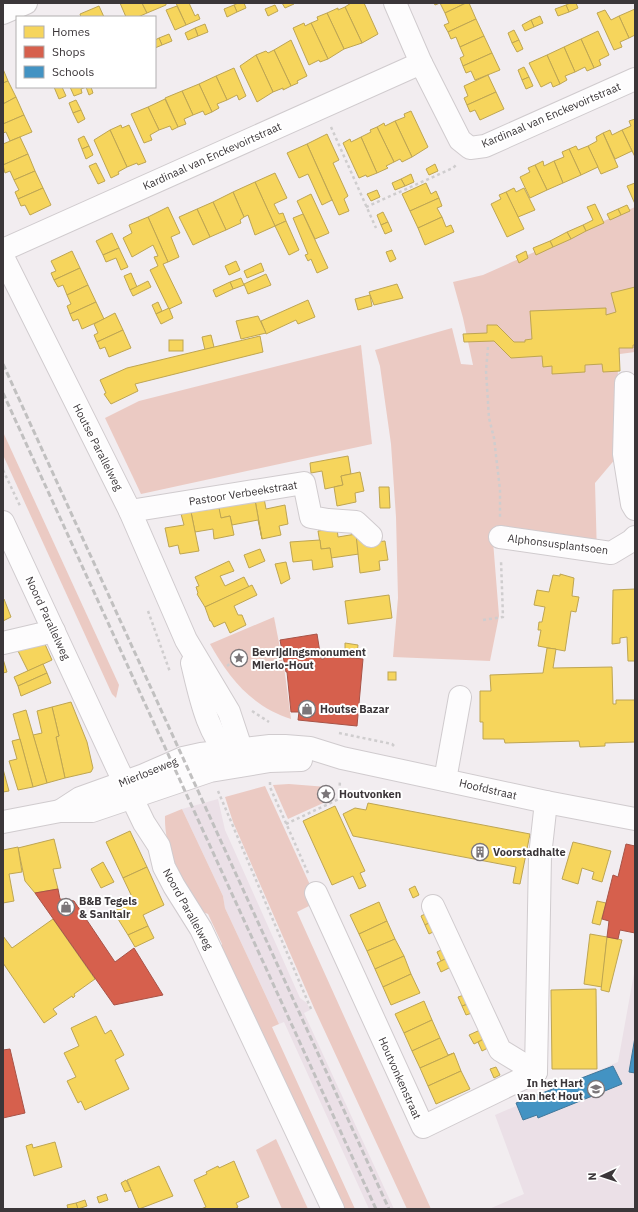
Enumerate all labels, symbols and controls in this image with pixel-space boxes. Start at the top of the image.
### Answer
legend [16,16,156,88]
text: Homes [52,24,90,39]
text: Shops [52,44,85,59]
text: Schools [52,64,95,79]
street label: Kardinaal van Enckevoirtstraat [479,79,623,151]
street label: Kardinaal van Enckevoirtstraat [141,119,284,193]
street label: Houtse Parallelweg [70,401,126,493]
street label: Pastoor Verbeekstraat [188,477,298,509]
street label: Alphonsusplantsoen [507,531,609,557]
street label: Noord Parallelweg [23,574,74,662]
place label: Bevrijdingsmonument Mierlo-Hout [252,645,366,672]
place icon: Bevrijdingsmonument Mierlo-Hout [229,648,249,668]
shop icon: Houtse Bazar [297,699,317,719]
place label: Houtse Bazar [320,702,390,716]
street label: Mierloseweg [116,754,180,790]
street label: Hoofdstraat [458,776,518,802]
place icon: Houtvonken [316,784,336,804]
place label: Houtvonken [339,787,401,801]
building icon: Voorstadhalte [470,842,490,862]
place label: Voorstadhalte [493,845,566,859]
street label: Noord Parallelweg [160,866,216,952]
place label: B&B Tegels & Sanitair [79,894,138,921]
shop icon: B&B Tegels & Sanitair [56,897,76,917]
street label: Houtvonkenstraat [376,1035,424,1121]
place label: In het Hart van het Hout [517,1076,583,1103]
school or university icon: In het Hart van het Hout [586,1079,606,1099]
north arrow [582,1156,622,1196]
text: N [585,1172,599,1181]

